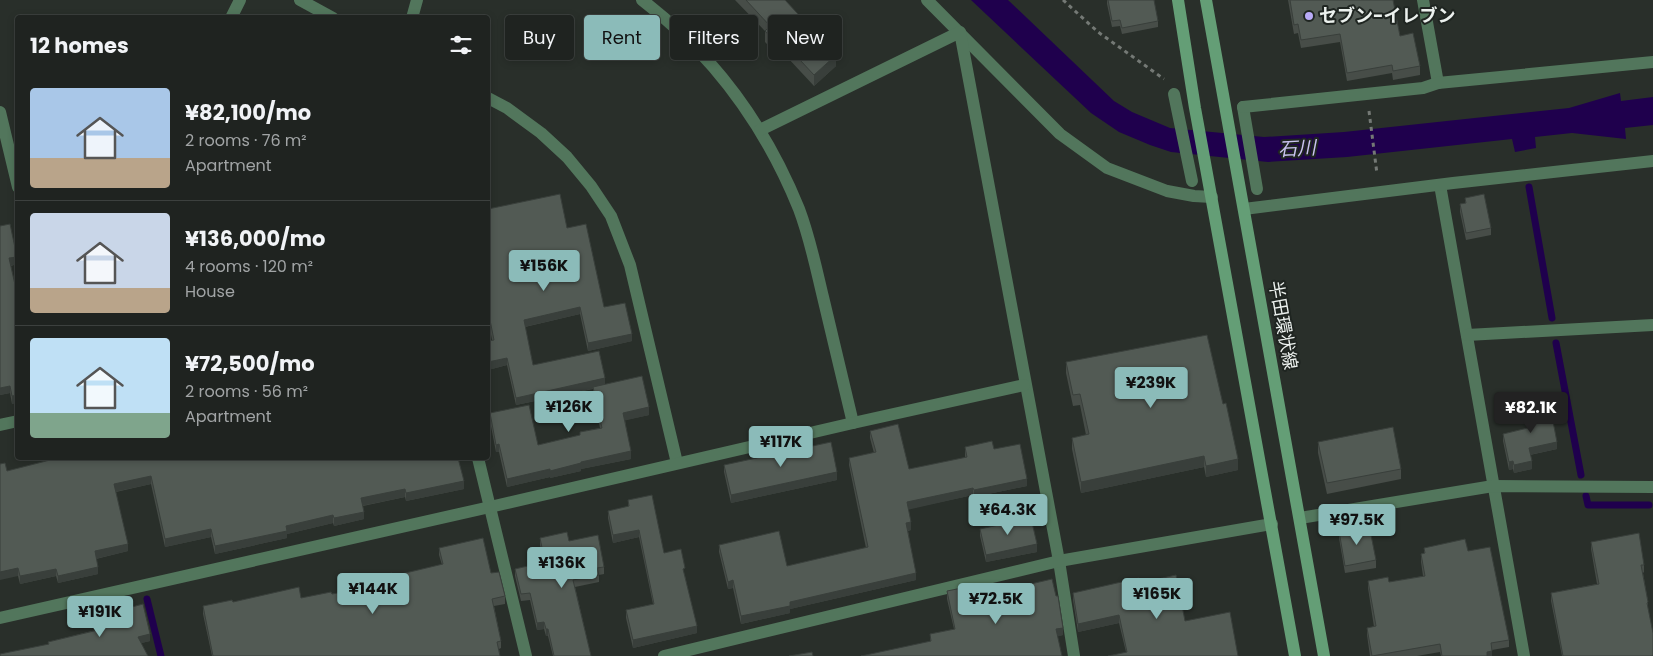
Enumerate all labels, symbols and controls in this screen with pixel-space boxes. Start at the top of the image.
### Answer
place label: セブン-イレブン [1319,3,1455,28]
marker: セブン-イレブン [1303,10,1315,22]
chip: Buy [505,15,574,60]
chip: Rent [584,15,660,60]
chip: Filters [670,15,758,60]
chip: New [768,15,842,60]
text: 12 homes [30,31,129,60]
icon: filters [447,31,475,59]
text: ¥82,100/mo [185,98,311,127]
icon: home [70,108,130,168]
text: 2 rooms · 76 m² [185,129,307,152]
water label: 石川 [1277,134,1319,163]
text: Apartment [185,154,272,177]
text: ¥136,000/mo [185,224,325,253]
icon: home [70,233,130,293]
pin: ¥156K [509,250,579,292]
text: ¥156K [520,254,568,277]
text: 4 rooms · 120 m² [185,255,313,278]
street label: 半田環状線 [1263,278,1304,371]
text: House [185,280,235,303]
text: ¥72,500/mo [185,349,315,378]
icon: home [70,358,130,418]
pin: ¥239K [1116,366,1186,409]
text: ¥239K [1126,371,1176,394]
text: 2 rooms · 56 m² [185,380,308,403]
pin: ¥126K [534,390,604,433]
pin: ¥82.1K [1490,392,1572,434]
text: ¥126K [545,395,593,418]
text: ¥82.1K [1505,396,1557,419]
text: Apartment [185,405,272,428]
pin: ¥117K [746,426,816,468]
text: ¥117K [760,430,802,453]
pin: ¥64.3K [967,494,1049,536]
text: ¥64.3K [979,498,1037,521]
pin: ¥97.5K [1316,504,1398,546]
text: ¥97.5K [1329,508,1385,531]
pin: ¥136K [527,546,597,589]
text: ¥136K [538,551,586,574]
pin: ¥144K [338,572,408,615]
text: ¥144K [348,577,398,600]
pin: ¥165K [1122,578,1192,620]
pin: ¥72.5K [955,582,1037,625]
text: ¥165K [1133,582,1181,605]
text: ¥72.5K [969,587,1023,610]
pin: ¥191K [65,596,135,638]
text: ¥191K [78,600,122,623]

